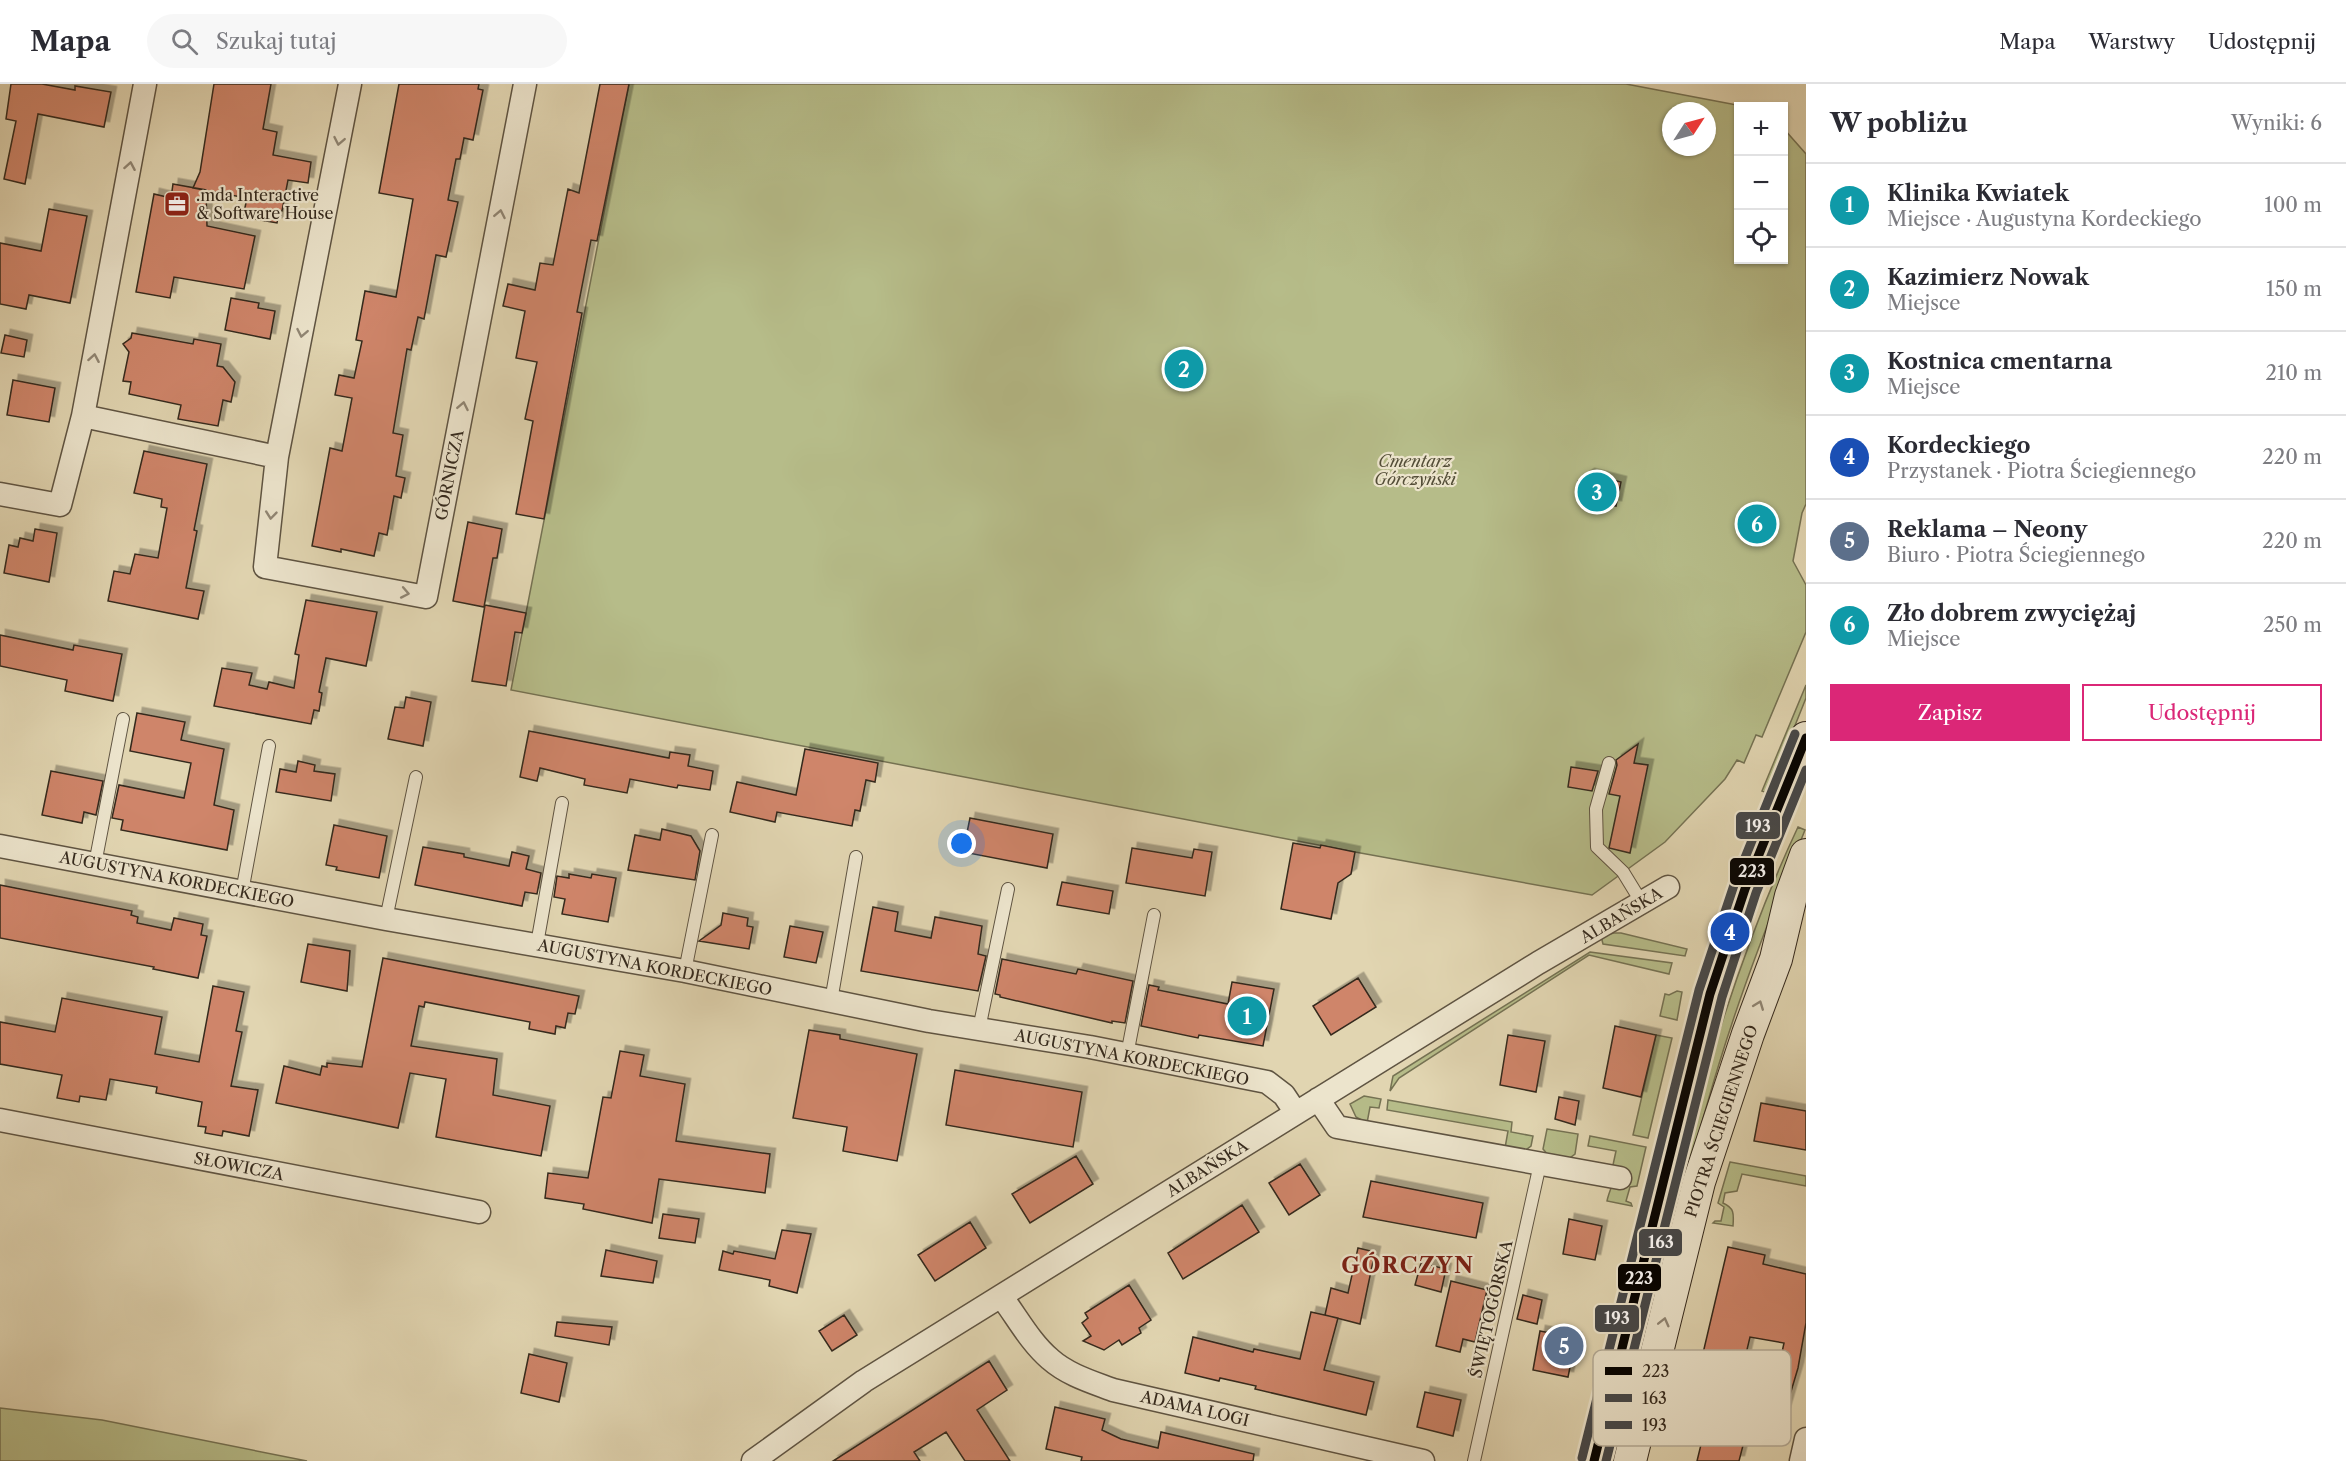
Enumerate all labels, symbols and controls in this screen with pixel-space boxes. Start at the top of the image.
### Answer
search box [147,14,567,68]
text: Mapa [30,24,111,58]
icon: search [168,25,201,58]
text: Szukaj tutaj [216,28,337,55]
text: Mapa [1999,29,2055,54]
text: Warstwy [2088,29,2175,54]
text: Udostępnij [2208,29,2316,54]
north arrow [1662,102,1716,156]
map controls [1734,102,1788,264]
button: + [1734,102,1788,156]
text: W pobliżu [1830,107,1968,139]
text: Wyniki: 6 [2231,111,2322,135]
one-way arrow [333,136,346,146]
button: − [1734,156,1788,210]
one-way arrow [123,162,135,171]
text: Klinika Kwiatek [1887,180,2069,207]
place label: .mda Interactive & Software House [196,185,333,223]
office icon: .mda Interactive & Software House [162,189,192,219]
text: 1 [1845,193,1854,217]
text: 100 m [2264,193,2322,217]
text: Miejsce · Augustyna Kordeckiego [1887,207,2201,231]
one-way arrow [493,210,506,220]
button: locate [1734,210,1788,264]
text: Kazimierz Nowak [1887,264,2089,291]
text: 2 [1844,277,1855,301]
text: 150 m [2266,277,2322,301]
text: Miejsce [1887,291,1961,315]
one-way arrow [296,328,309,338]
pin: 2 [1164,346,1204,392]
text: Kostnica cmentarna [1887,348,2112,375]
one-way arrow [87,354,100,364]
text: 3 [1844,361,1855,385]
text: 210 m [2265,361,2322,385]
text: Miejsce [1887,375,1961,399]
one-way arrow [456,401,469,411]
street label: GÓRNICZA [430,427,468,522]
text: Kordeckiego [1887,432,2030,459]
text: 4 [1844,445,1855,469]
text: 220 m [2262,445,2322,469]
park label: Cmentarz Górczyński [1374,451,1457,489]
text: Przystanek · Piotra Ściegiennego [1887,459,2196,483]
pin: 3 [1578,470,1616,514]
pin: 6 [1738,502,1776,546]
one-way arrow [265,511,277,520]
text: Reklama – Neony [1887,516,2087,543]
text: 5 [1844,529,1855,553]
text: 220 m [2262,529,2322,553]
text: Biuro · Piotra Ściegiennego [1887,543,2145,567]
one-way arrow [401,587,410,599]
text: Zło dobrem zwyciężaj [1887,600,2136,627]
text: 6 [1844,613,1855,637]
text: 250 m [2263,613,2322,637]
text: Miejsce [1887,627,1961,651]
button: Zapisz [1830,684,2070,741]
button: Udostępnij [2082,684,2322,741]
line badge: 193 [1735,811,1781,840]
text: 193 [1745,816,1771,836]
your location [947,829,976,858]
street label: AUGUSTYNA KORDECKIEGO [57,846,296,912]
line badge: 223 [1729,857,1775,886]
text: 223 [1738,861,1766,881]
street label: ALBAŃSKA [1575,881,1667,948]
pin: 4 [1710,910,1750,954]
street label: AUGUSTYNA KORDECKIEGO [535,934,774,1000]
pin: 1 [1228,994,1266,1038]
one-way arrow [1752,1000,1765,1011]
street label: PIOTRA ŚCIEGIENNEGO [1680,1022,1762,1220]
street label: AUGUSTYNA KORDECKIEGO [1012,1024,1251,1090]
street label: ALBAŃSKA [1161,1134,1252,1201]
street label: SŁOWICZA [192,1147,287,1185]
line badge: 163 [1638,1228,1683,1257]
text: 163 [1648,1232,1674,1252]
street label: ŚWIĘTOGÓRSKA [1465,1237,1517,1380]
district label: GÓRCZYN [1341,1251,1475,1279]
line badge: 223 [1617,1263,1662,1292]
text: 223 [1625,1268,1653,1288]
line badge: 193 [1594,1304,1640,1333]
text: 193 [1604,1308,1630,1328]
one-way arrow [1656,1318,1669,1328]
pin: 5 [1544,1324,1584,1368]
legend [1593,1350,1791,1446]
text: 223 [1642,1361,1669,1381]
street label: ADAMA LOGI [1138,1386,1251,1430]
text: 163 [1642,1388,1667,1408]
text: 193 [1642,1415,1667,1435]

